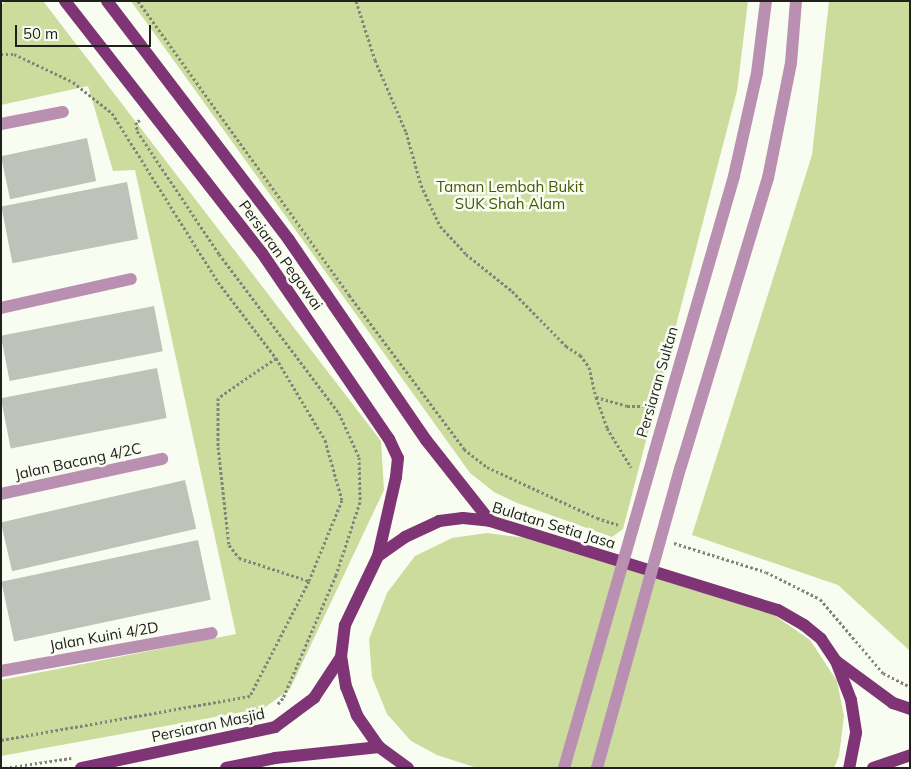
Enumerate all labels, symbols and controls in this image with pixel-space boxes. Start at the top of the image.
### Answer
scale bar [18,15,154,47]
text: 50 m [23,24,58,43]
park label: Taman Lembah Bukit SUK Shah Alam [436,177,584,212]
street label: Persiaran Pegawai [235,197,327,313]
street label: Persiaran Sultan [633,324,681,440]
street label: Jalan Bacang 4/2C [13,439,143,483]
street label: Bulatan Setia Jasa [490,498,618,552]
street label: Jalan Kuini 4/2D [48,618,160,654]
street label: Persiaran Masjid [150,704,266,746]

